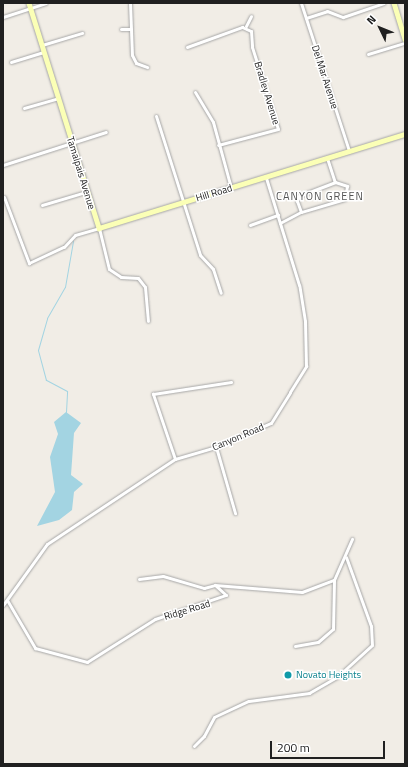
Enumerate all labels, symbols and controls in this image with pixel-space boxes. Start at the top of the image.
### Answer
north arrow [360,8,400,48]
text: N [363,12,380,28]
street label: Del Mar Avenue [309,44,341,110]
street label: Bradley Avenue [252,60,282,126]
street label: Tamalpais Avenue [64,135,98,211]
street label: Hill Road [194,182,234,204]
district label: CANYON GREEN [276,189,364,203]
street label: Canyon Road [210,421,266,453]
street label: Ridge Road [162,597,212,623]
place label: Novato Heights [296,669,361,681]
marker: Novato Heights [283,670,293,680]
scale bar [272,733,387,759]
text: 200 m [277,738,310,757]

